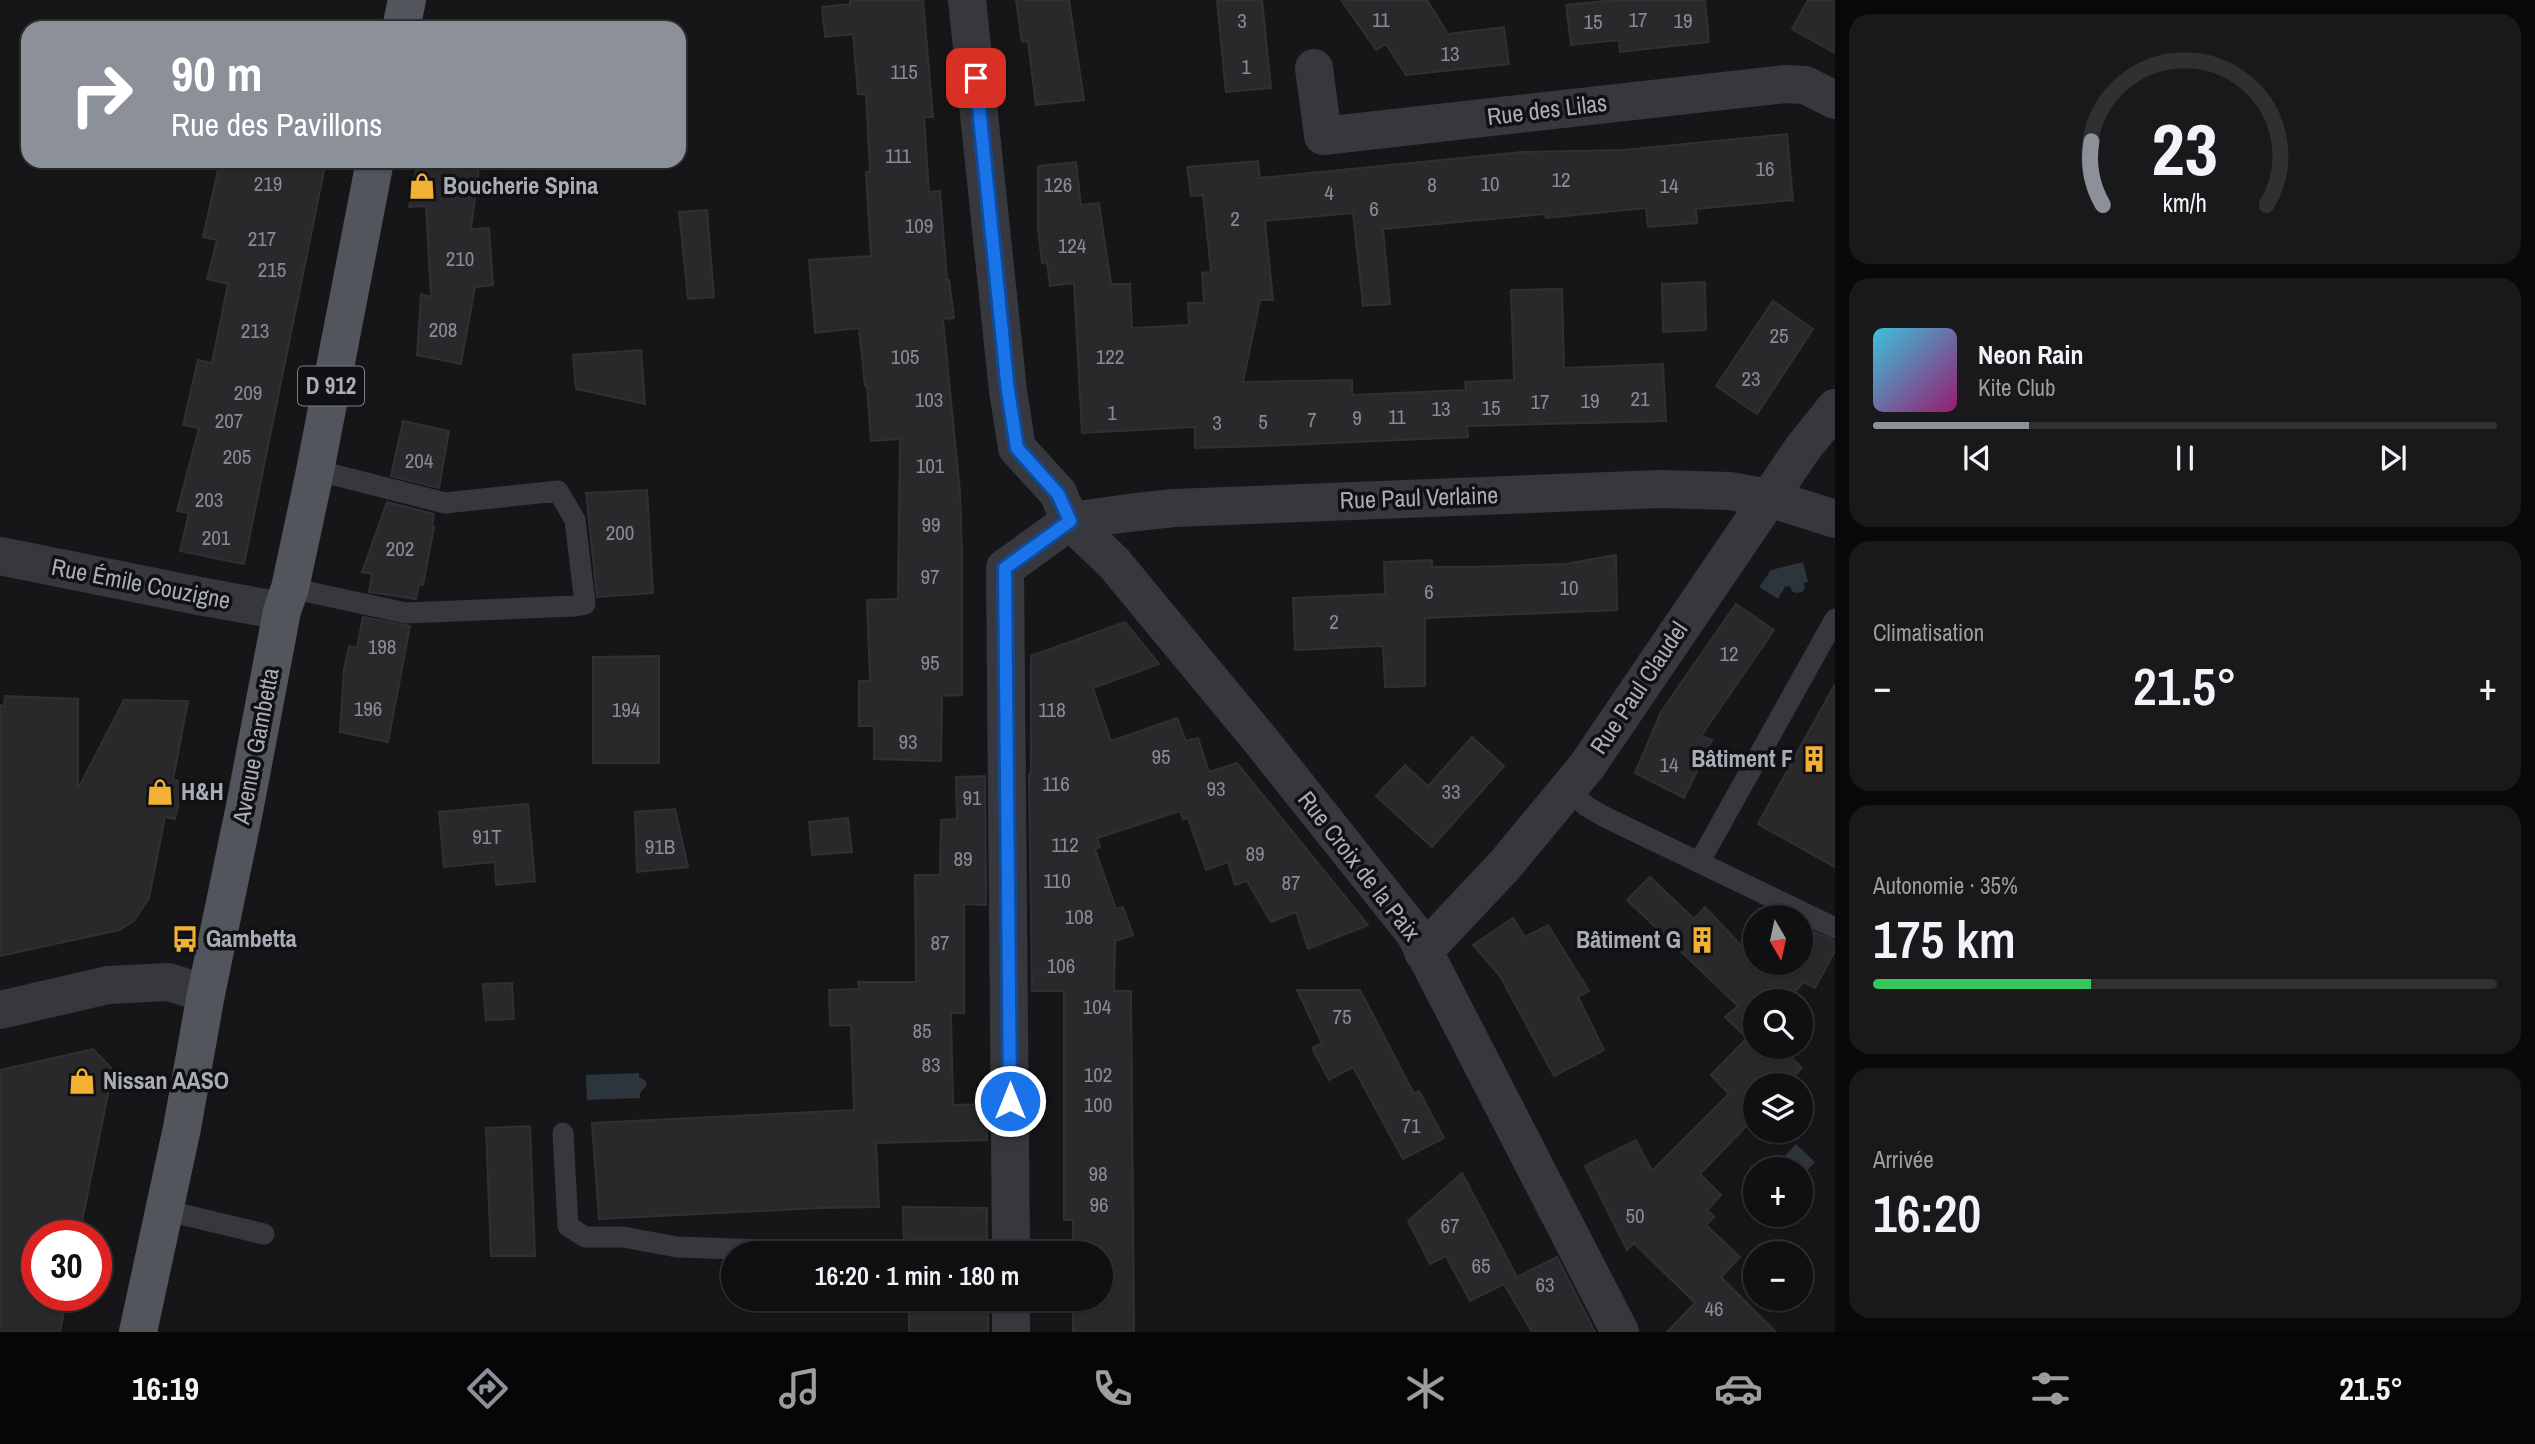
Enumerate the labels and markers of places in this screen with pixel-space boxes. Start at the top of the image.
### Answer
pin [946,48,1006,108]
place label: Boucherie Spina [443,169,598,201]
shop icon: Boucherie Spina [407,171,437,201]
place label: Bâtiment F [1691,742,1793,774]
building icon: Bâtiment F [1799,744,1829,774]
place label: H&H [181,775,224,807]
shop icon: H&H [145,777,175,807]
place label: Gambetta [206,922,297,954]
place label: Bâtiment G [1576,923,1681,955]
bus stop icon: Gambetta [170,924,200,954]
building icon: Bâtiment G [1687,925,1717,955]
place label: Nissan AASO [103,1064,229,1096]
shop icon: Nissan AASO [67,1066,97,1096]

